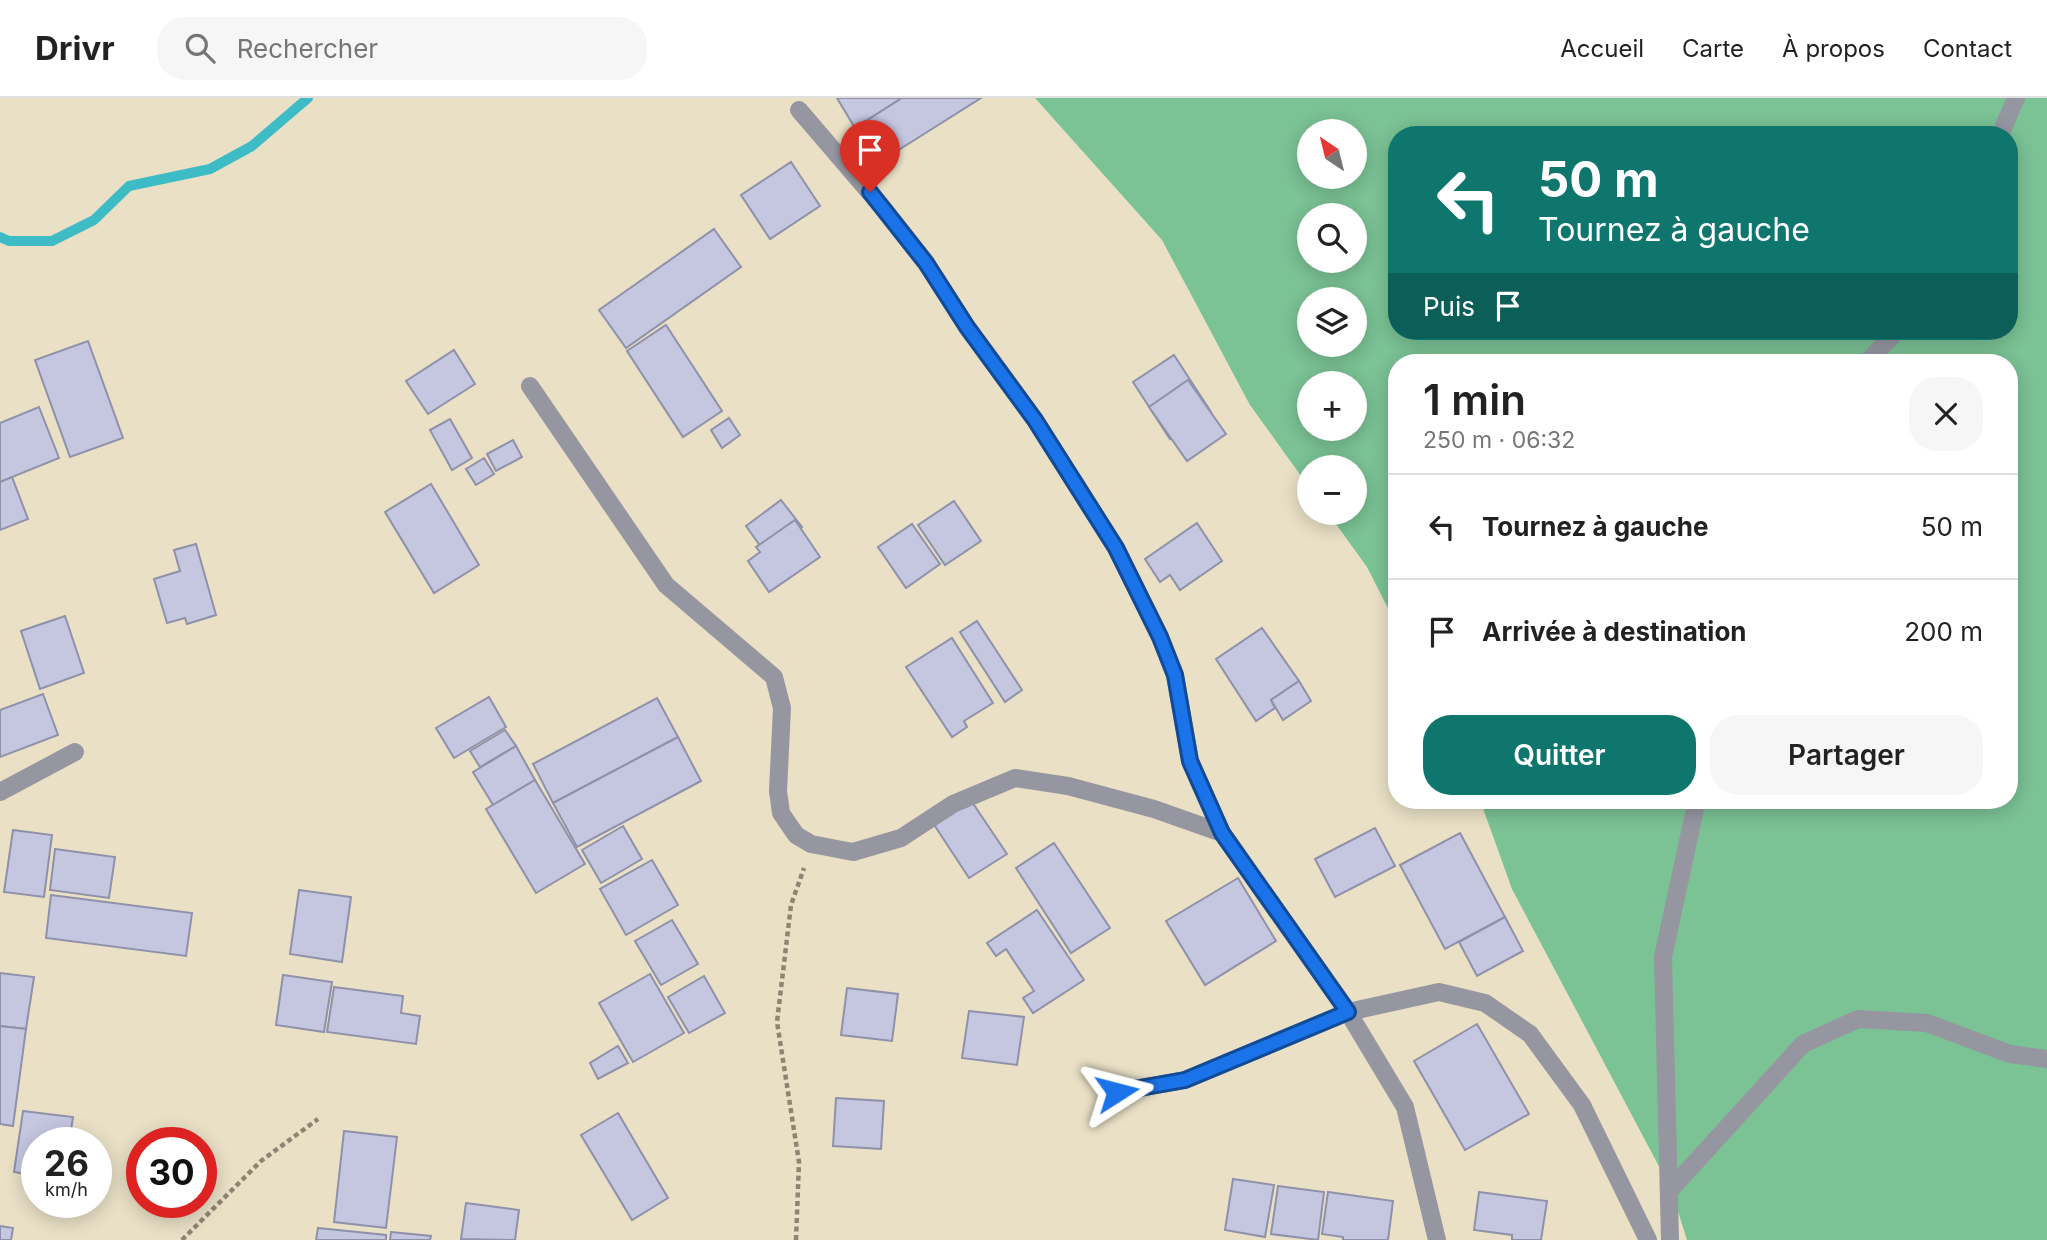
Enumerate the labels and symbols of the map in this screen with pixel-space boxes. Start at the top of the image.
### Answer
north arrow [1297,119,1367,189]
pin [840,120,900,192]
position arrow [1080,1055,1154,1129]
speed limit sign: 30 [126,1127,217,1218]

